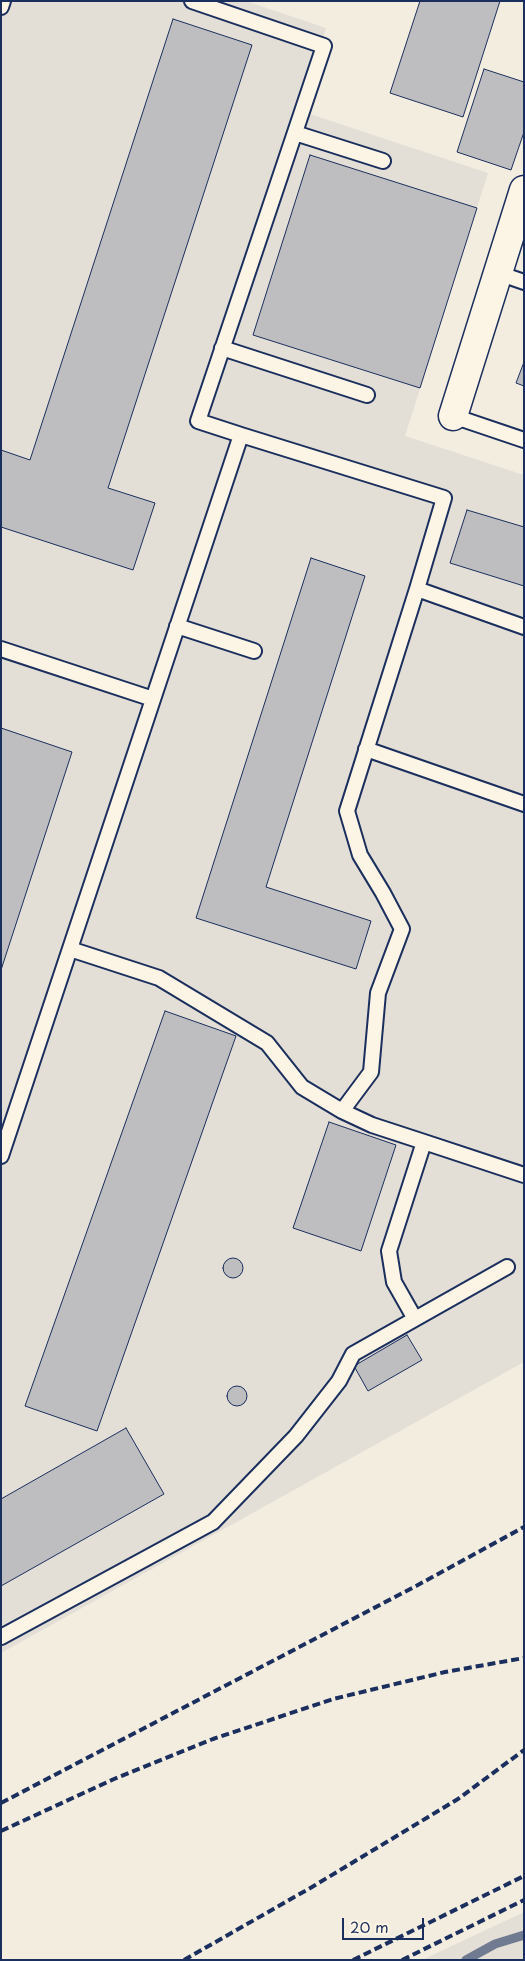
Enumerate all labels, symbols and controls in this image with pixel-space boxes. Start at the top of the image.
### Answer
scale bar [345,1908,428,1940]
text: 20 m [350,1915,389,1938]

